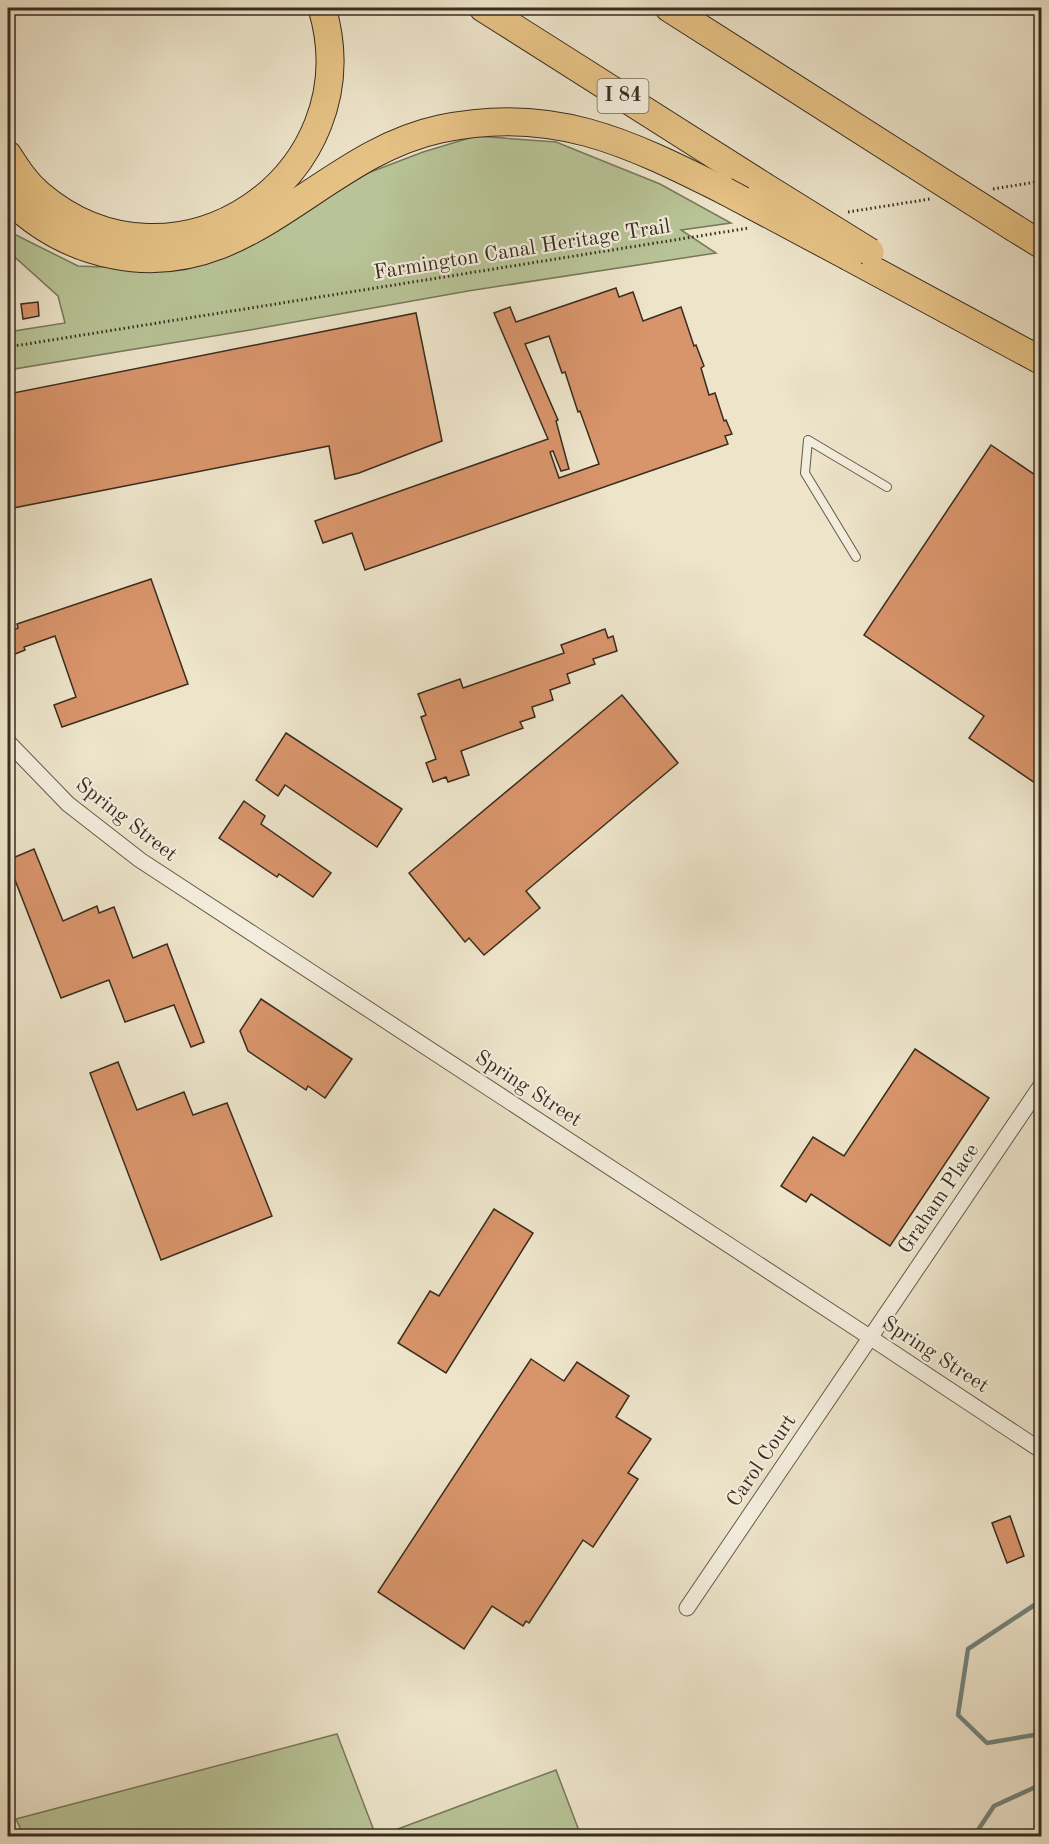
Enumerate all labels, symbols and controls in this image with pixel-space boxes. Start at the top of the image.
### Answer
road number: I 84 [598,79,648,113]
street label: Farmington Canal Heritage Trail [372,216,672,284]
street label: Spring Street [71,774,181,866]
street label: Spring Street [471,1047,585,1131]
street label: Graham Place [895,1140,983,1258]
street label: Spring Street [878,1313,992,1397]
street label: Carol Court [723,1411,801,1511]

